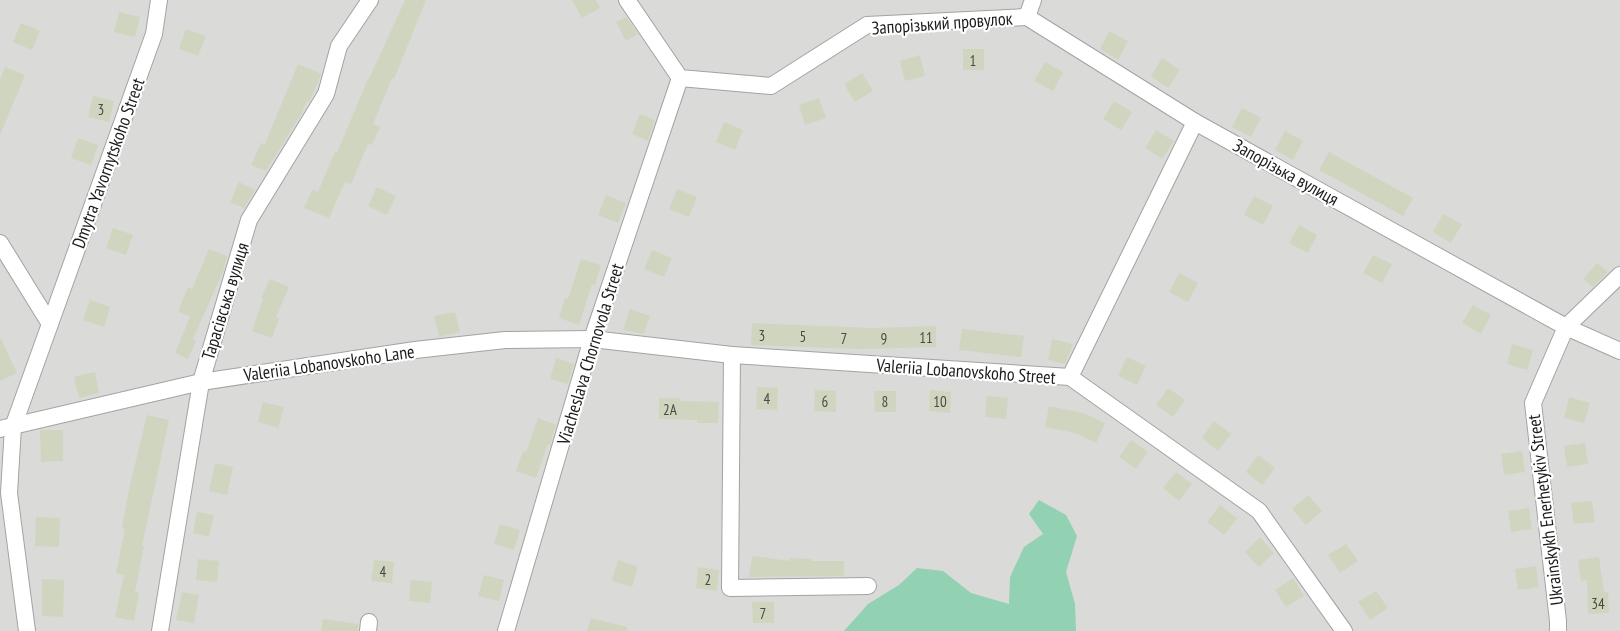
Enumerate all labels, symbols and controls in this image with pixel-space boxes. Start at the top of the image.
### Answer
street label: Запорізький провулок [871,7,1013,39]
house number: 1 [970,51,976,70]
street label: Dmytra Yavornytskoho Street [66,75,150,251]
house number: 3 [98,100,104,119]
street label: Запорізька вулиця [1229,134,1343,211]
street label: Тарасівська вулиця [196,240,254,362]
street label: Viacheslava Chornovola Street [551,261,629,448]
house number: 3 [759,326,765,345]
house number: 5 [800,327,806,346]
house number: 11 [919,328,933,347]
house number: 7 [841,329,847,348]
house number: 9 [881,329,887,348]
street label: Valeriia Lobanovskoho Lane [241,340,416,387]
street label: Valeriia Lobanovskoho Street [875,353,1056,389]
house number: 4 [764,389,771,408]
house number: 6 [822,392,829,411]
house number: 8 [882,392,888,411]
house number: 10 [933,392,947,411]
house number: 2А [663,400,678,419]
street label: Ukrainskykh Enerhetykiv Street [1522,413,1568,607]
house number: 4 [380,562,387,581]
house number: 2 [705,570,711,589]
house number: 34 [1591,594,1605,613]
house number: 7 [760,604,766,623]

